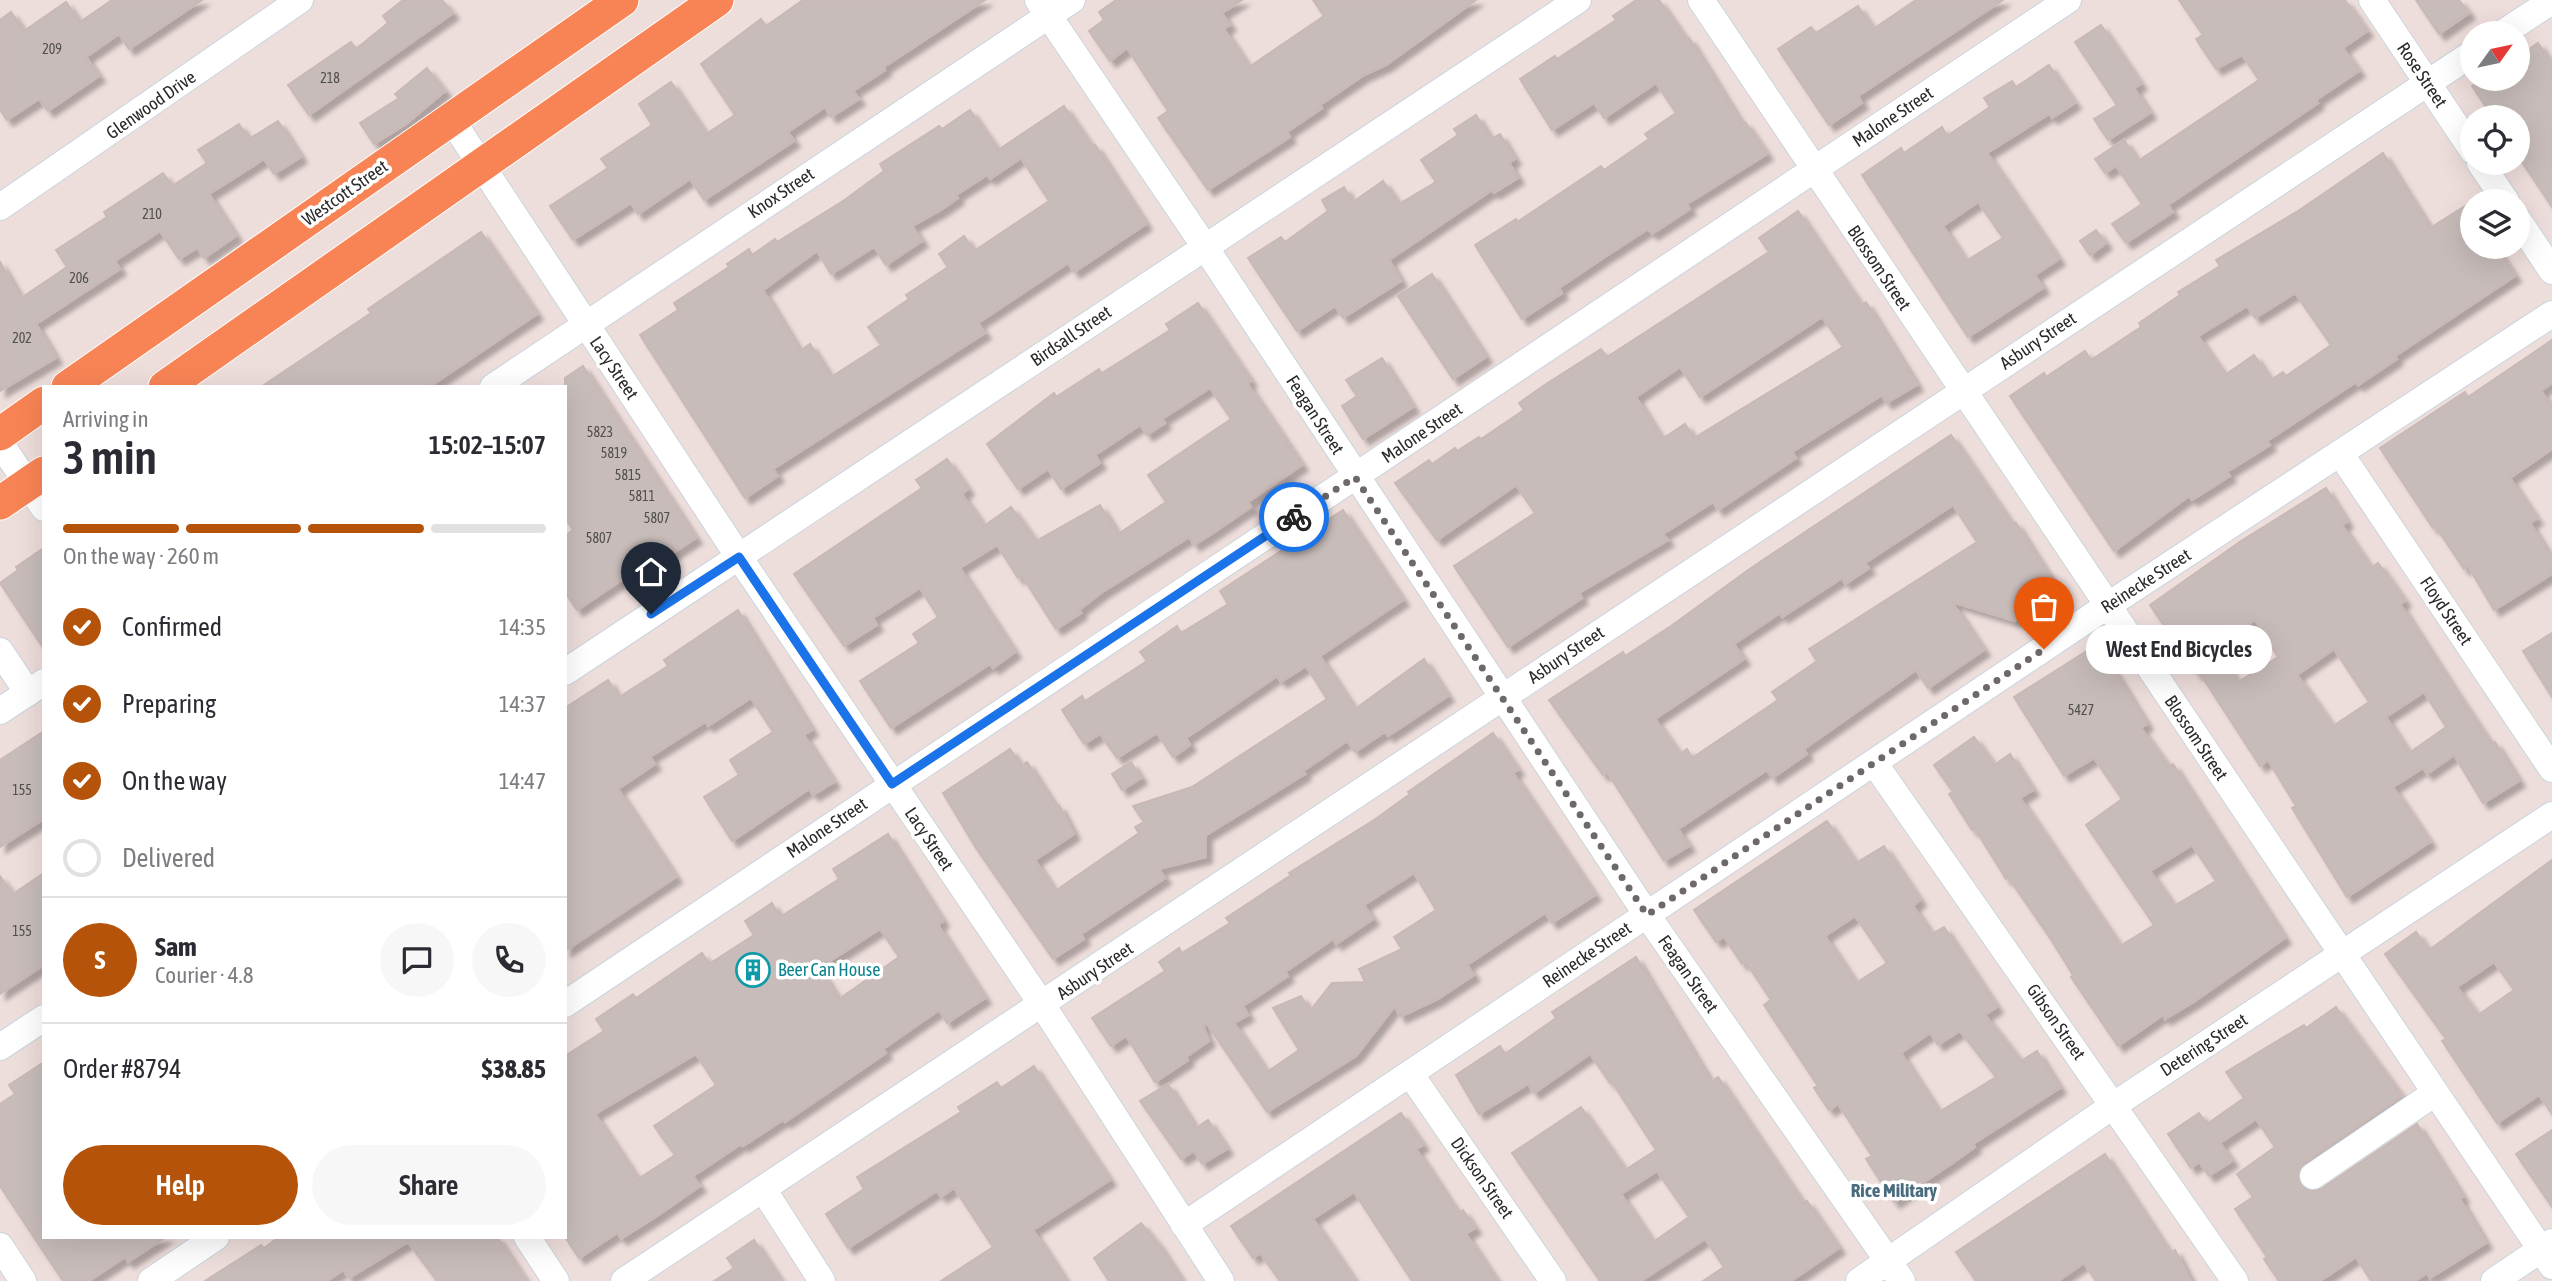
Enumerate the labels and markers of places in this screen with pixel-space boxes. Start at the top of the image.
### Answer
pin [621,542,681,614]
pin [2014,577,2074,649]
callout: West End Bicycles [2086,624,2272,674]
building icon: Beer Can House [734,951,772,989]
place label: Beer Can House [778,959,880,980]

